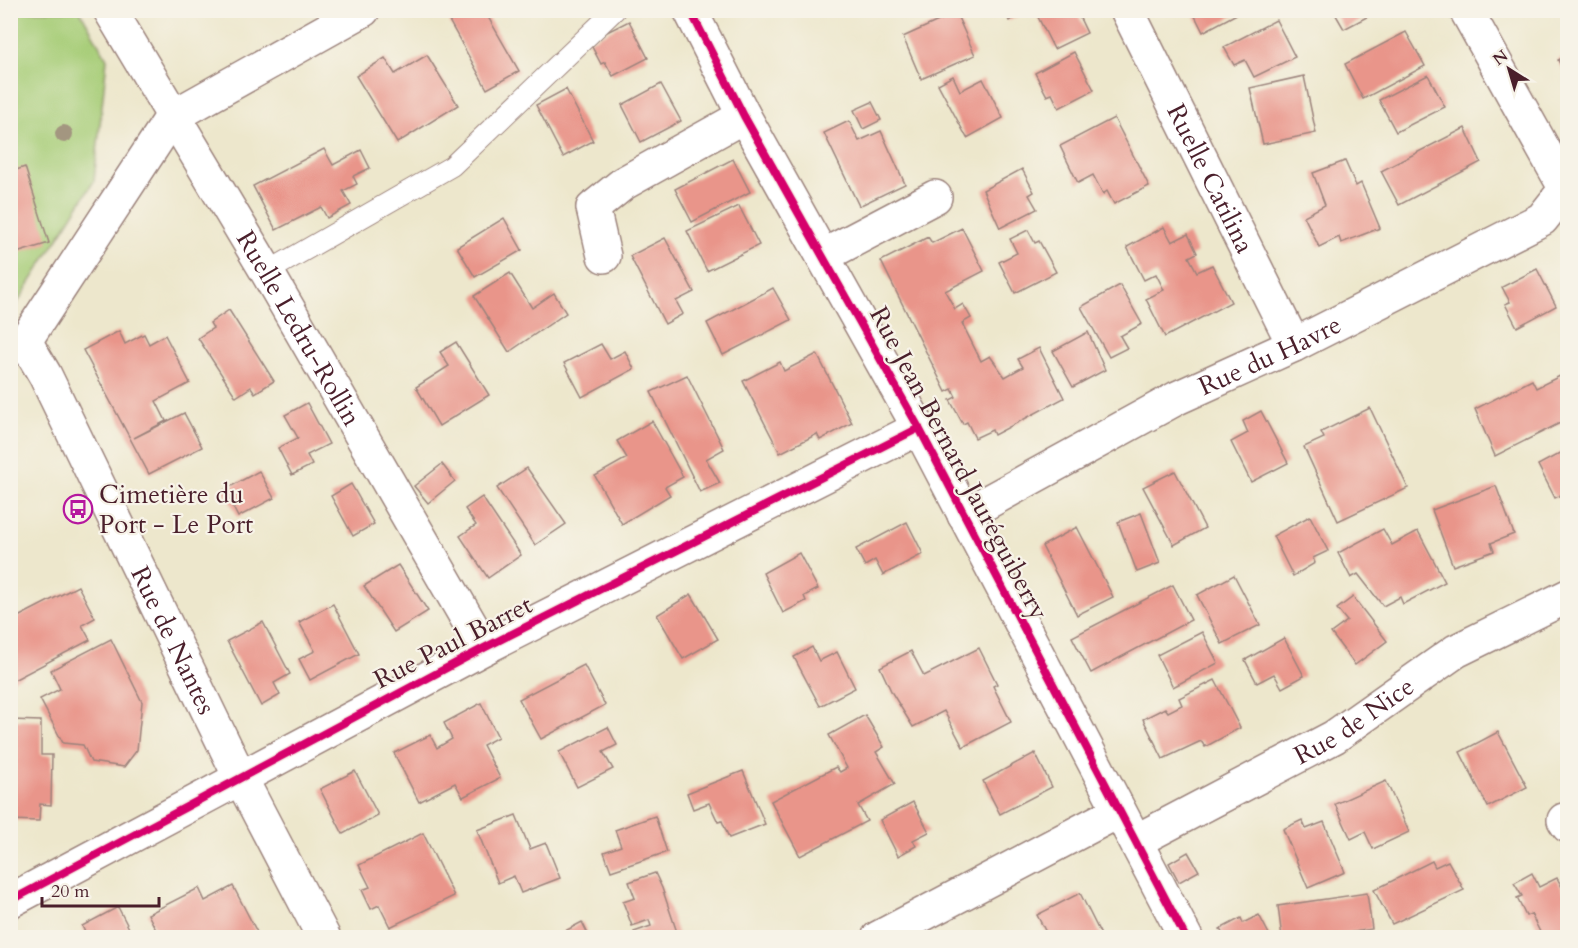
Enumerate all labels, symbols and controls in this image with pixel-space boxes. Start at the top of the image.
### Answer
north arrow [1479,39,1539,99]
text: N [1488,45,1513,71]
street label: Ruelle Catilina [1159,98,1263,259]
street label: Ruelle Ledru-Rollin [229,224,370,432]
street label: Rue Jean Bernard Jauréguiberry [861,300,1057,626]
street label: Rue du Havre [1193,307,1347,404]
place label: Cimetière du Port - Le Port [99,477,253,542]
bus stop icon: Cimetière du Port - Le Port [62,493,94,525]
street label: Rue de Nantes [123,560,224,720]
street label: Rue Paul Barret [368,587,538,697]
street label: Rue de Nice [1288,669,1421,773]
scale bar [42,870,159,908]
text: 20 m [51,879,90,904]

